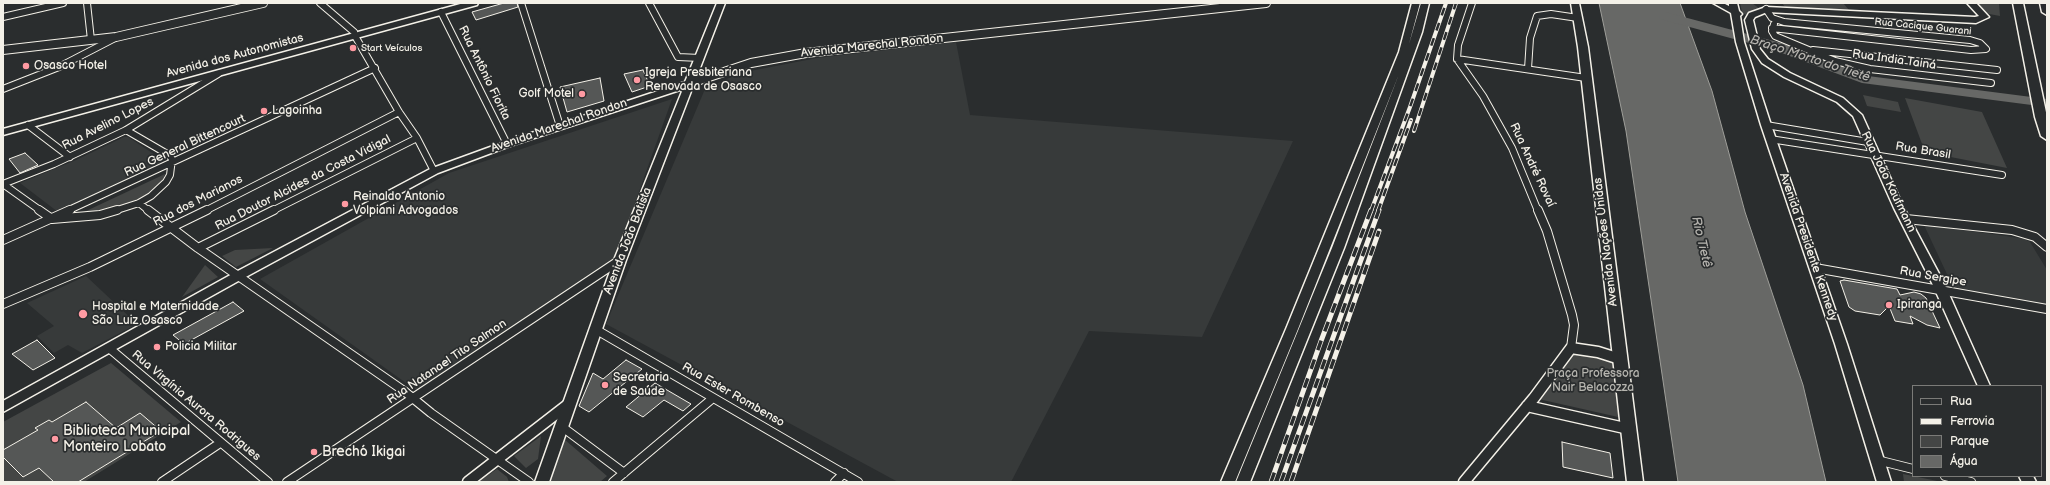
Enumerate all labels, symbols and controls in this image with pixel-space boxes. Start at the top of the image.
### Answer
street label: Rua Cacique Guarani [1874,16,1972,38]
street label: Rua Antônio Fiorita [455,24,513,122]
street label: Avenida dos Autonomistas [165,31,305,81]
street label: Avenida Marechal Rondon [800,31,944,61]
water label: Braço Morto do Tietê [1748,32,1872,86]
place label: Start Veículos [361,42,422,54]
marker: Start Veículos [348,43,358,53]
street label: Rua India Tainá [1851,47,1937,73]
place label: Osasco Hotel [34,59,107,73]
marker: Osasco Hotel [21,61,31,71]
place label: Igreja Presbiteriana Renovada de Osasco [645,66,762,94]
marker: Igreja Presbiteriana Renovada de Osasco [632,75,642,85]
place label: Golf Motel [518,87,574,101]
marker: Golf Motel [577,89,587,99]
street label: Rua Avelino Lopes [60,95,156,153]
street label: Avenida Marechal Rondon [489,96,629,156]
place label: Lagoinha [272,104,322,118]
marker: Lagoinha [259,106,269,116]
street label: Rua General Bittencourt [122,112,248,180]
street label: Rua André Rovaí [1506,121,1558,209]
street label: Rua João Kaufmann [1857,129,1919,235]
street label: Rua Doutor Alcides da Costa Vidigal [213,132,393,234]
street label: Rua Brasil [1894,140,1952,162]
street label: Avenida Presidente Kennedy [1776,171,1840,323]
street label: Rua dos Marianos [151,172,245,230]
street label: Avenida Nações Unidas [1591,177,1621,307]
street label: Avenida João Batista [601,185,655,297]
place label: Reinaldo Antonio Volpiani Advogados [353,190,458,218]
marker: Reinaldo Antonio Volpiani Advogados [340,199,350,209]
water label: Rio Tietê [1688,215,1714,269]
street label: Rua Sergipe [1899,264,1967,290]
place label: Ipiranga [1897,298,1942,312]
place label: Hospital e Maternidade São Luiz Osasco [92,300,219,328]
marker: Ipiranga [1884,300,1894,310]
marker: Hospital e Maternidade São Luiz Osasco [77,308,89,320]
street label: Rua Natanael Tito Salmon [385,317,509,407]
place label: Policia Militar [165,340,237,354]
marker: Policia Militar [152,342,162,352]
street label: Rua Virgínia Aurora Rodrigues [129,348,263,464]
street label: Rua Ester Rombenso [679,360,787,430]
park label: Praça Professora Nair Belacozza [1546,367,1640,395]
place label: Secretaria de Saúde [613,371,669,399]
marker: Secretaria de Saúde [600,380,610,390]
legend [1912,385,2042,477]
text: Rua [1950,394,1972,409]
text: Ferrovia [1950,414,1994,429]
place label: Biblioteca Municipal Monteiro Lobato [63,423,190,456]
marker: Biblioteca Municipal Monteiro Lobato [50,434,60,444]
text: Parque [1950,434,1989,449]
place label: Brechó Ikigai [322,444,405,460]
marker: Brechó Ikigai [309,447,319,457]
text: Água [1950,454,1978,469]

